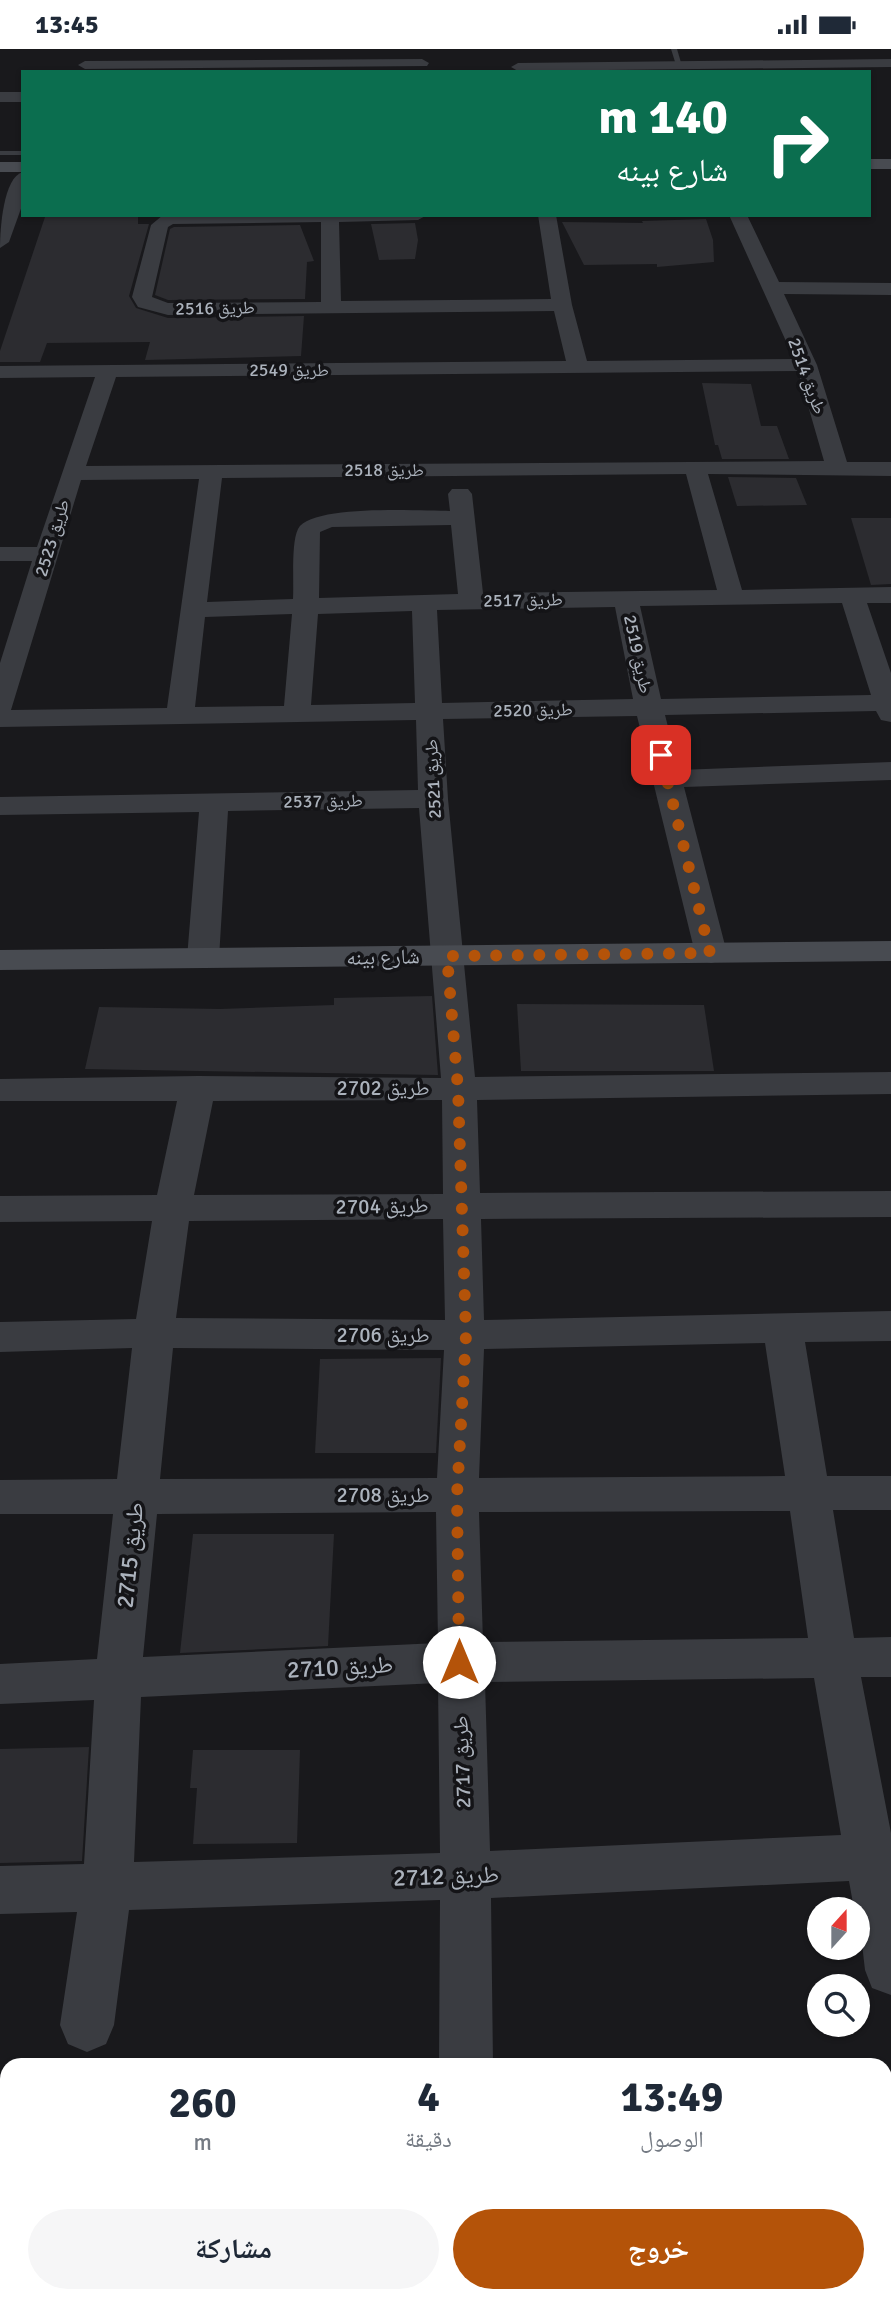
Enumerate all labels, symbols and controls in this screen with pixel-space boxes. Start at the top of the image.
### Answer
text: 13:45 [35,9,99,41]
text: 140 m [598,87,728,147]
icon: right [752,98,843,189]
text: شارع بينه [616,151,728,190]
street label: طريق 2516 [175,296,255,320]
street label: طريق 2514 [783,335,831,417]
street label: طريق 2549 [249,359,329,381]
street label: طريق 2518 [344,459,424,481]
street label: طريق 2523 [30,497,74,579]
street label: طريق 2517 [483,588,563,612]
street label: طريق 2519 [619,613,657,695]
street label: طريق 2520 [493,698,573,722]
pin [631,725,691,785]
icon: arrive [642,736,680,774]
street label: طريق 2521 [420,739,446,819]
street label: طريق 2537 [283,789,363,813]
street label: شارع بينه [346,943,420,971]
street label: طريق 2702 [336,1075,430,1101]
street label: طريق 2704 [335,1192,429,1220]
street label: طريق 2706 [336,1322,430,1348]
street label: طريق 2708 [336,1482,430,1508]
street label: طريق 2715 [110,1501,150,1609]
position arrow [422,1625,496,1699]
street label: طريق 2710 [286,1649,394,1685]
street label: طريق 2717 [447,1715,477,1809]
street label: طريق 2712 [392,1859,500,1893]
north arrow [807,1897,870,1960]
map controls [807,1897,870,2037]
button: search [807,1974,870,2037]
text: 4 [417,2072,440,2123]
text: 13:49 [620,2072,723,2123]
text: 260 [169,2078,237,2129]
text: دقيقة [405,2125,452,2154]
text: الوصول [640,2125,704,2154]
text: m [193,2128,212,2157]
button: مشاركة [28,2209,439,2289]
button: خروج [453,2209,864,2289]

